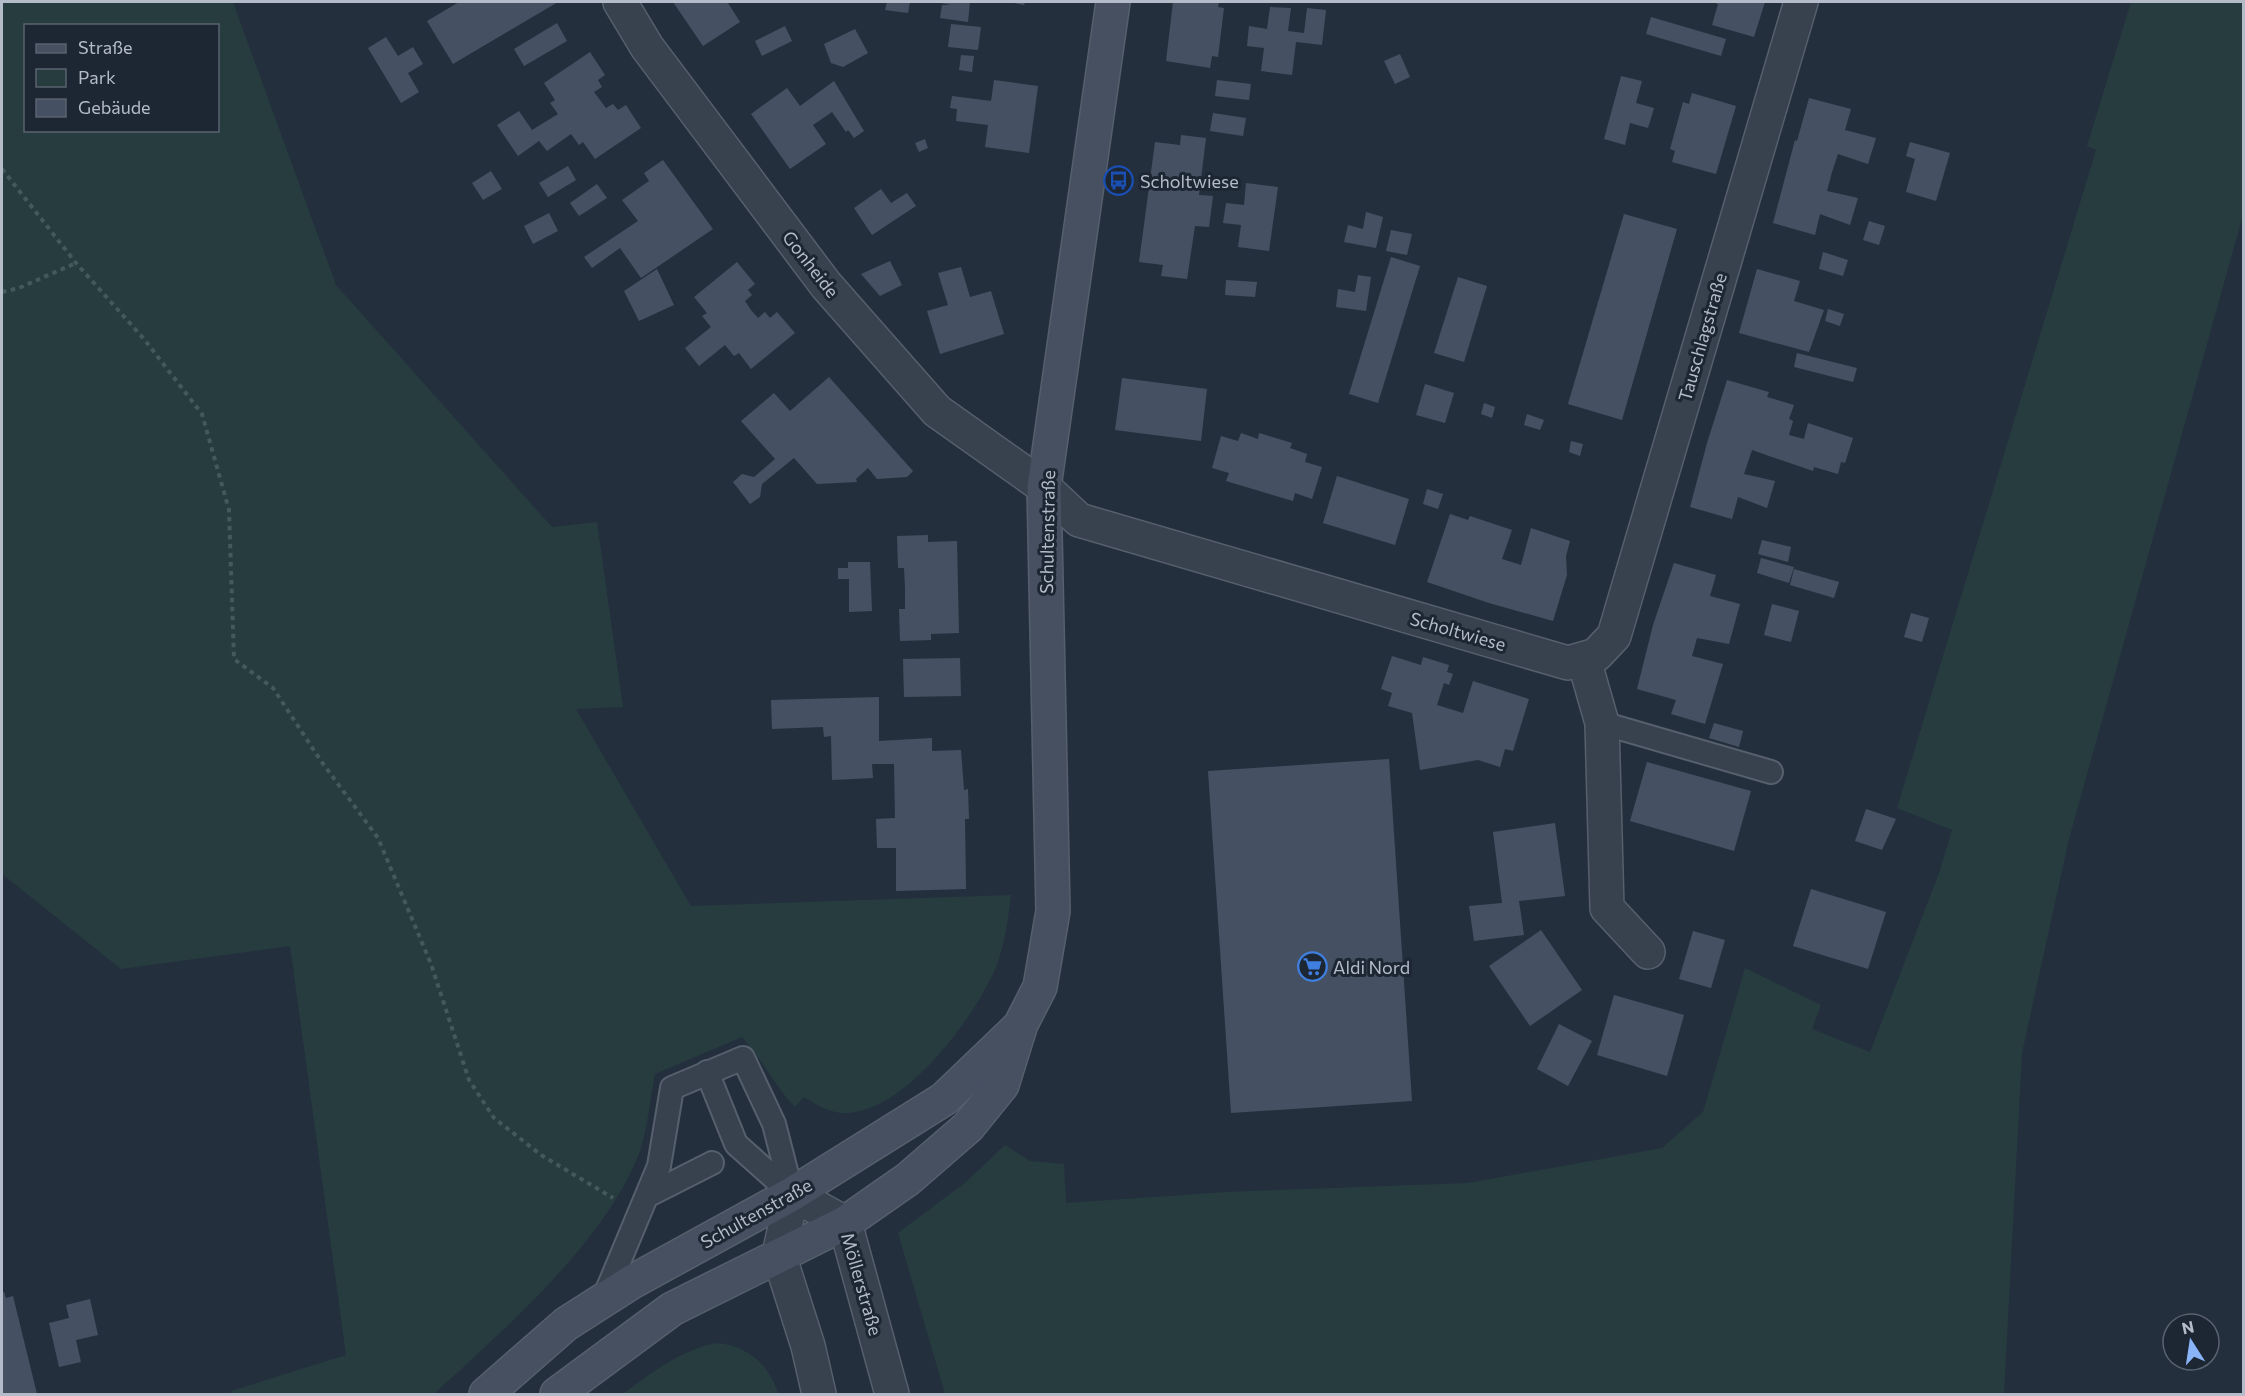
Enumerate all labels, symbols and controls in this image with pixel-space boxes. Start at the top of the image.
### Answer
legend [24,24,219,132]
text: Straße [78,36,133,58]
text: Park [78,66,116,88]
text: Gebäude [78,96,151,118]
bus stop icon: Scholtwiese [1103,165,1135,197]
place label: Scholtwiese [1140,170,1239,192]
street label: Gonheide [778,226,844,302]
street label: Tauschlagstraße [1673,270,1731,404]
street label: Schultenstraße [1035,470,1059,594]
street label: Scholtwiese [1408,607,1508,655]
supermarket icon: Aldi Nord [1296,951,1328,983]
place label: Aldi Nord [1333,956,1410,978]
street label: Schultenstraße [697,1173,815,1253]
street label: Möllerstraße [837,1230,887,1338]
north arrow [2161,1312,2221,1372]
text: N [2180,1316,2196,1337]

